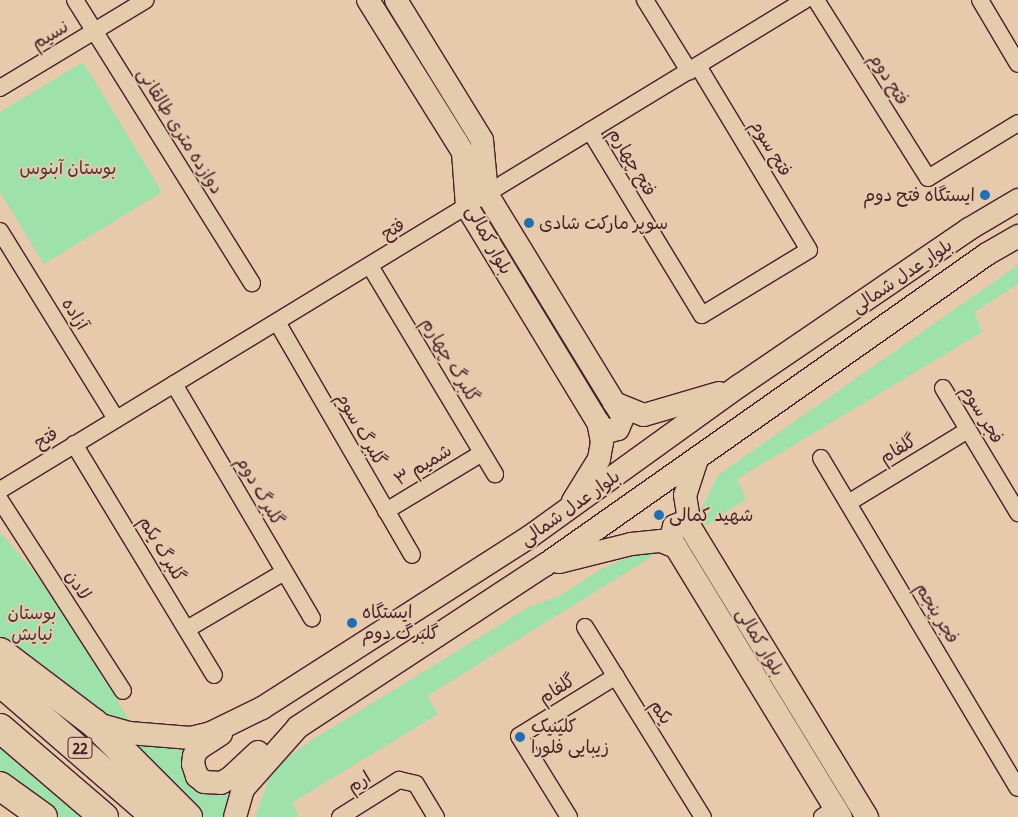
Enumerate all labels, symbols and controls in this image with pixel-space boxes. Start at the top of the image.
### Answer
street label: نسیم [28,16,72,54]
street label: فتح دوم [865,49,913,109]
street label: دوازده متری طالقانی [132,64,228,198]
street label: فتح سوم [746,116,796,180]
street label: فتح چهارم [603,124,661,200]
park label: بوستان آبنوس [20,157,116,179]
place label: ایستگاه فتح دوم [863,184,975,206]
marker: ایستگاه فتح دوم [979,189,991,201]
street label: بلوار کمالی [461,202,517,278]
place label: سوپر مارکت شادی [539,212,668,234]
street label: فتح [377,213,409,245]
marker: سوپر مارکت شادی [523,217,535,229]
street label: بلوار عدل شمالی [847,234,957,318]
street label: آزاده [57,294,93,334]
street label: گلبرگ چهارم [416,314,484,406]
street label: فجر سوم [956,381,1008,447]
street label: گلبرگ سوم [331,388,391,470]
street label: فتح [30,423,62,453]
street label: گلفام [876,430,920,468]
street label: شمیم ۳ [390,439,456,491]
street label: گلبرگ دوم [231,452,289,530]
street label: بلوار عدل شمالی [516,466,624,550]
place label: شهید کمالی [669,504,753,526]
marker: شهید کمالی [653,509,665,521]
street label: گلبرگ یکم [134,512,190,586]
street label: لادن [60,566,96,604]
street label: فجر پنجم [910,579,964,647]
place label: ایستگاه گلبرگ دوم [362,602,439,644]
park label: بوستان نیایش [7,603,57,646]
street label: بلوار کمالی [731,604,789,680]
marker: ایستگاه گلبرگ دوم [346,617,358,629]
street label: گلفام [535,669,579,709]
street label: یکم [645,695,677,729]
place label: کلینیک زیبایی فلورا [531,716,609,759]
marker: کلینیک زیبایی فلورا [513,730,527,744]
road number: 22 [68,734,92,761]
street label: ارم [343,766,375,798]

